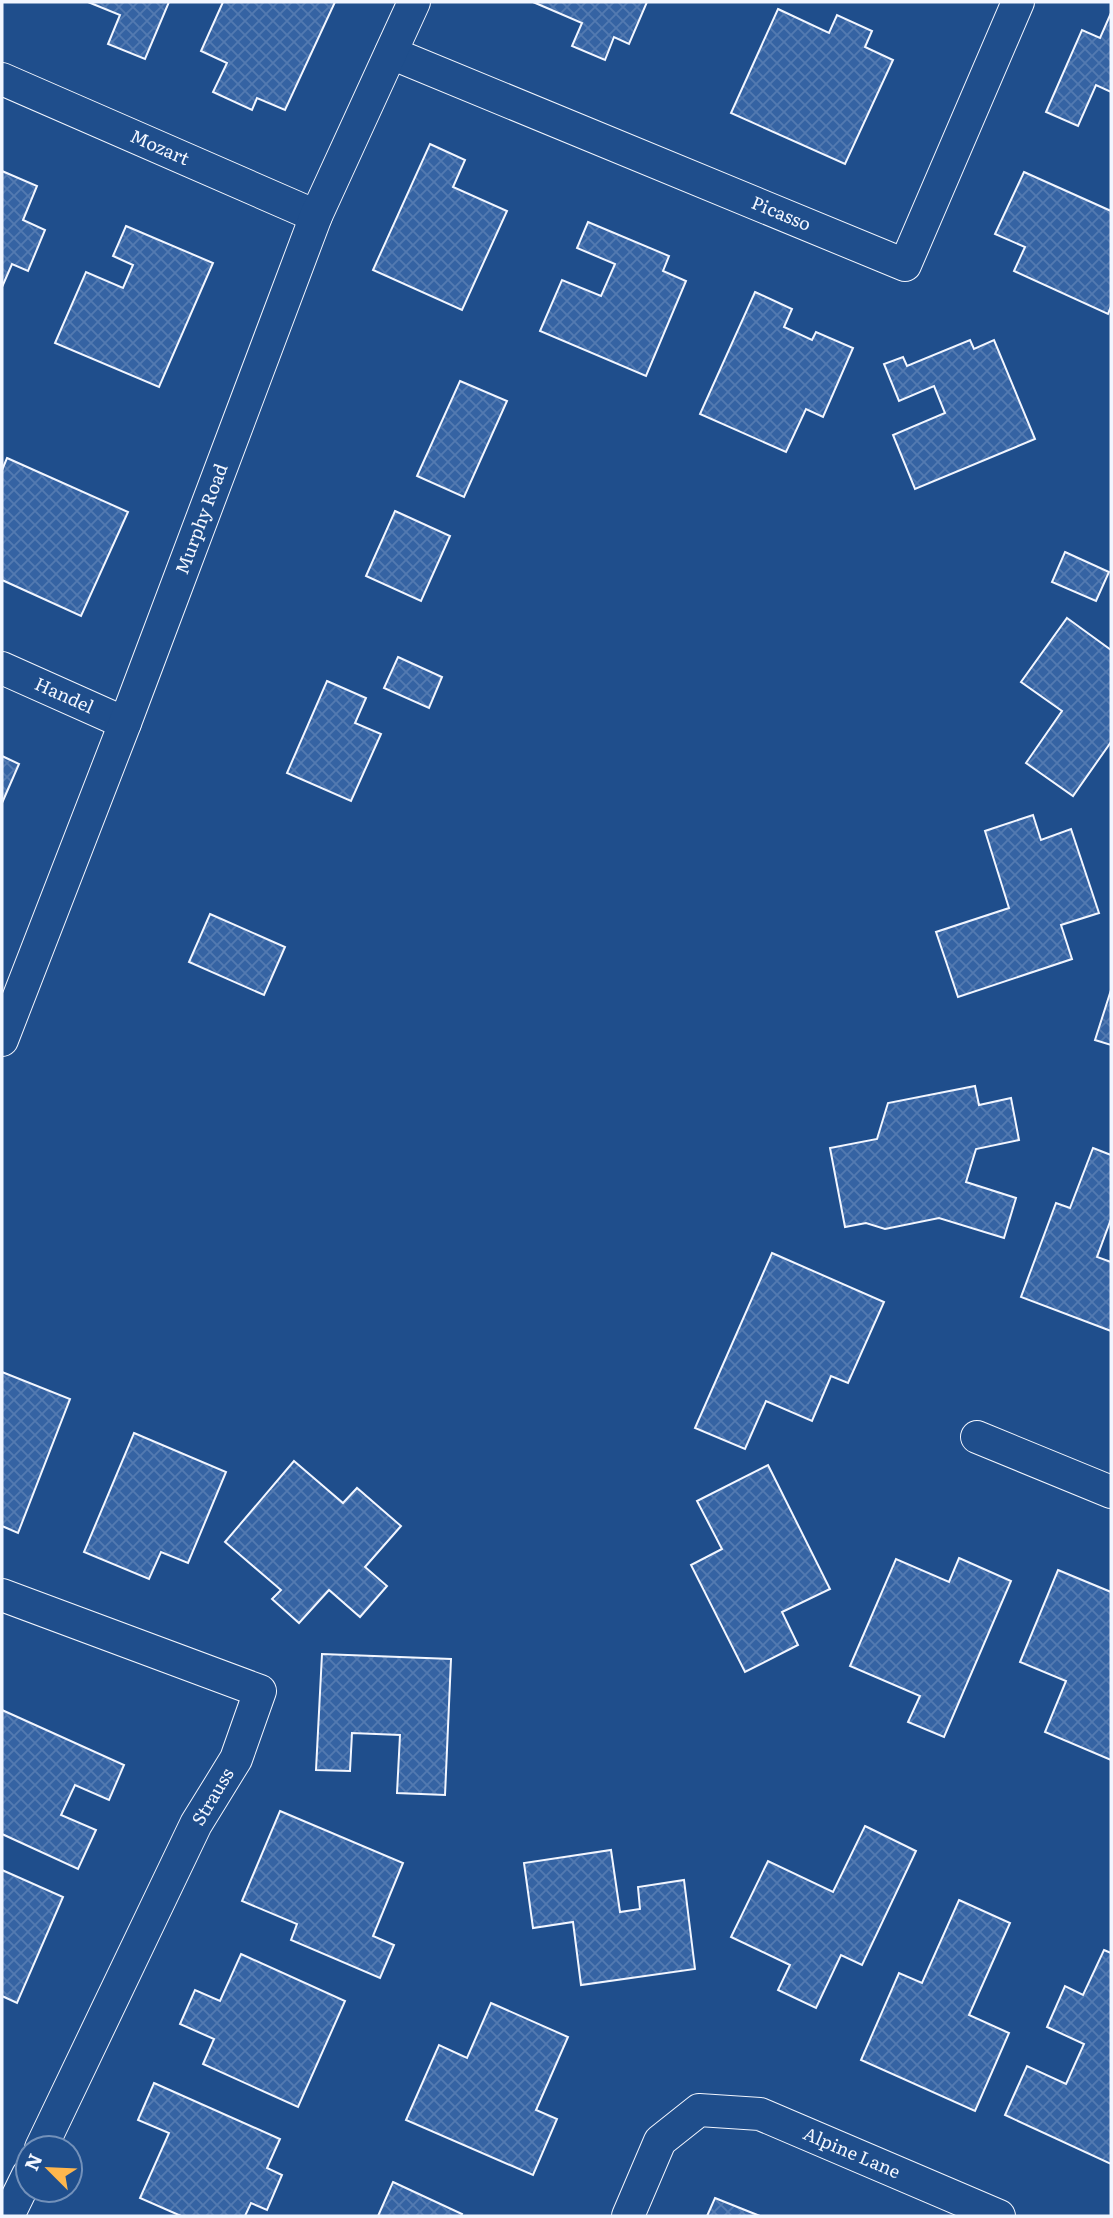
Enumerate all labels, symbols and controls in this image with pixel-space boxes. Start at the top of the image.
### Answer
street label: Mozart [126,122,195,172]
street label: Picasso [748,188,816,237]
street label: Murphy Road [167,459,234,578]
street label: Handel [31,669,99,719]
street label: Strauss [184,1762,239,1830]
street label: Alpine Lane [799,2119,905,2184]
north arrow [14,2134,84,2204]
text: N [17,2149,49,2175]

